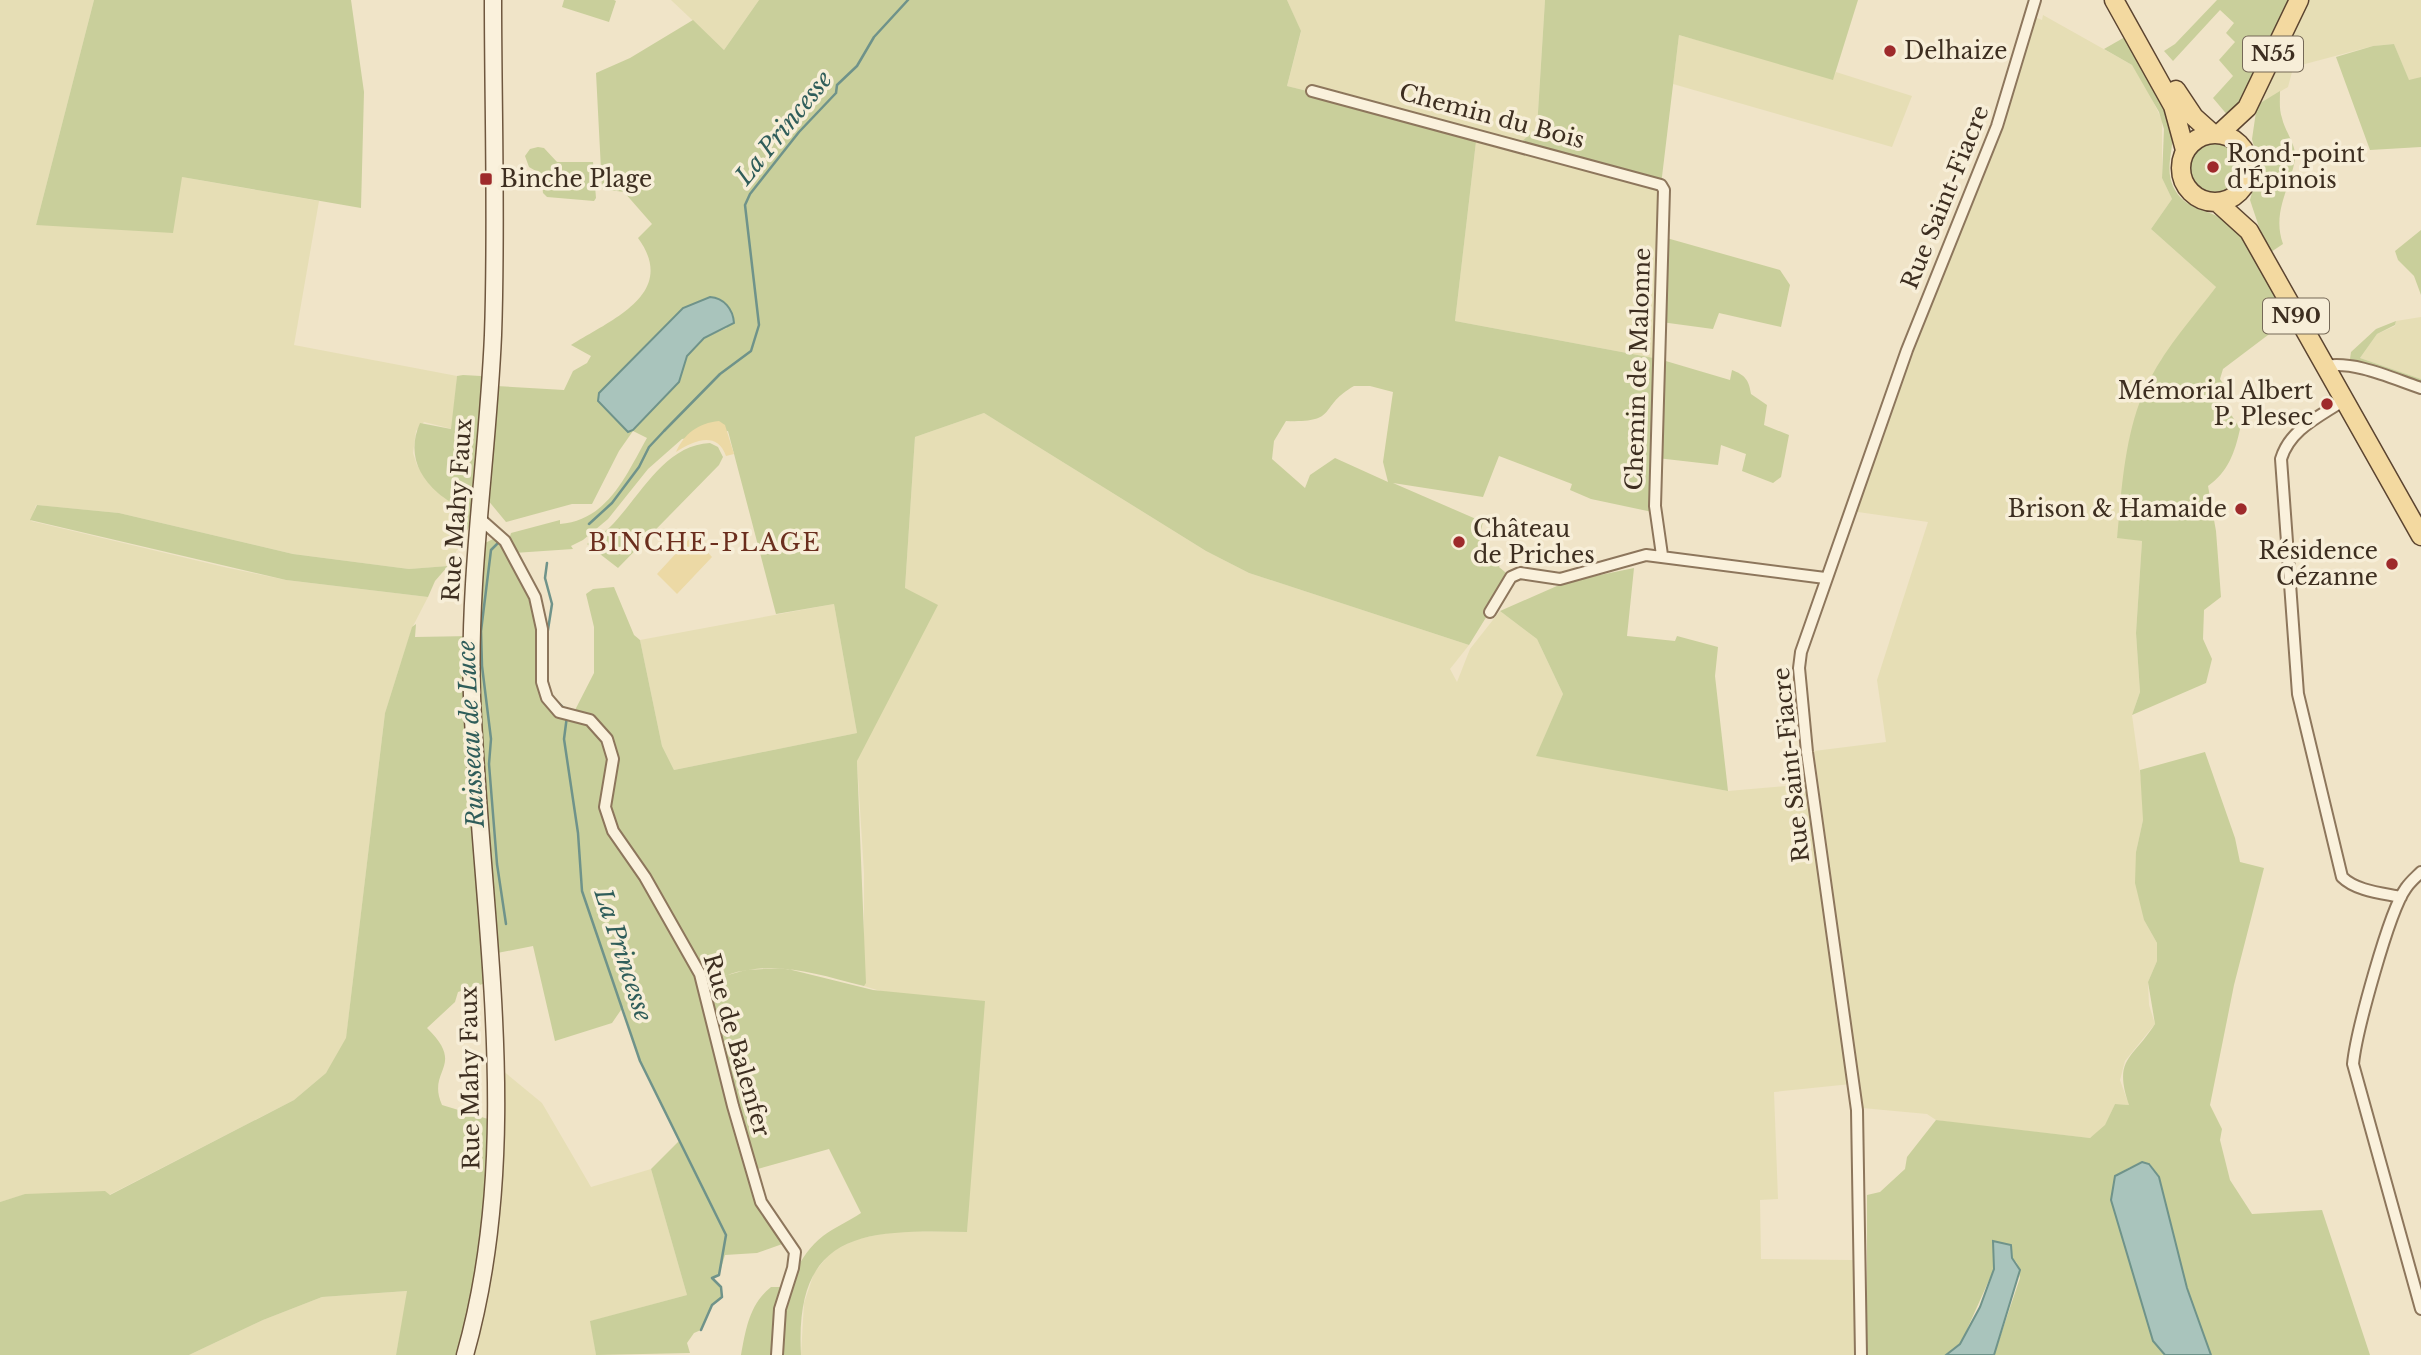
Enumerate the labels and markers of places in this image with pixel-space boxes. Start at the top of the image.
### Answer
place label: Delhaize [1904,37,2007,65]
marker: Delhaize [1882,43,1898,59]
place label: Rond-point d'Épinois [2227,140,2365,194]
marker: Rond-point d'Épinois [2205,159,2221,175]
place label: Binche Plage [500,165,652,193]
marker: Binche Plage [478,171,494,187]
place label: Mémorial Albert P. Plesec [2118,377,2313,431]
marker: Mémorial Albert P. Plesec [2319,396,2335,412]
place label: Brison & Hamaide [2008,495,2227,523]
marker: Brison & Hamaide [2233,501,2249,517]
place label: Château de Priches [1473,515,1595,569]
marker: Château de Priches [1451,534,1467,550]
place label: Résidence Cézanne [2259,537,2378,591]
marker: Résidence Cézanne [2384,556,2400,572]

